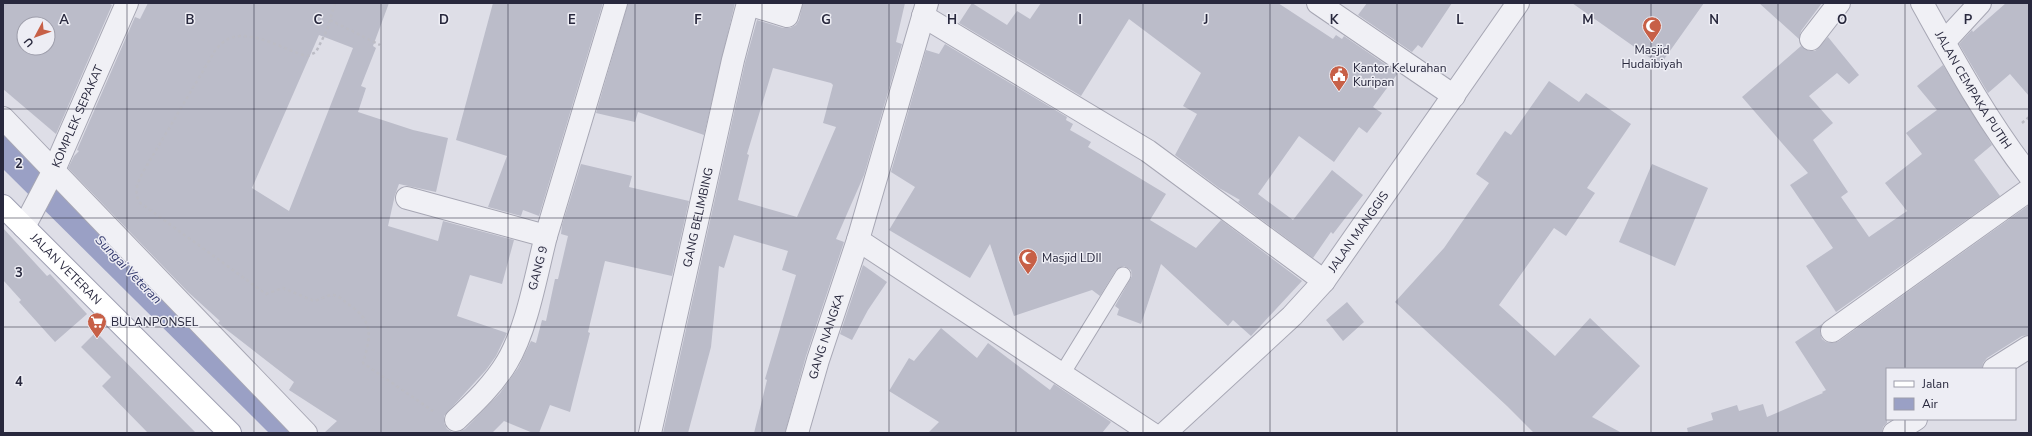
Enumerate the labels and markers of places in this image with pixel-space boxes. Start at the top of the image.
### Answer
mosque icon: Masjid Hudaibiyah [1641,15,1663,43]
place label: Masjid Hudaibiyah [1621,42,1683,72]
place label: Kantor Kelurahan Kuripan [1353,60,1447,90]
public building icon: Kantor Kelurahan Kuripan [1328,64,1350,92]
mosque icon: Masjid LDII [1017,247,1039,275]
place label: Masjid LDII [1042,250,1102,266]
supermarket icon: BULANPONSEL [86,311,108,339]
place label: BULANPONSEL [111,314,199,330]

